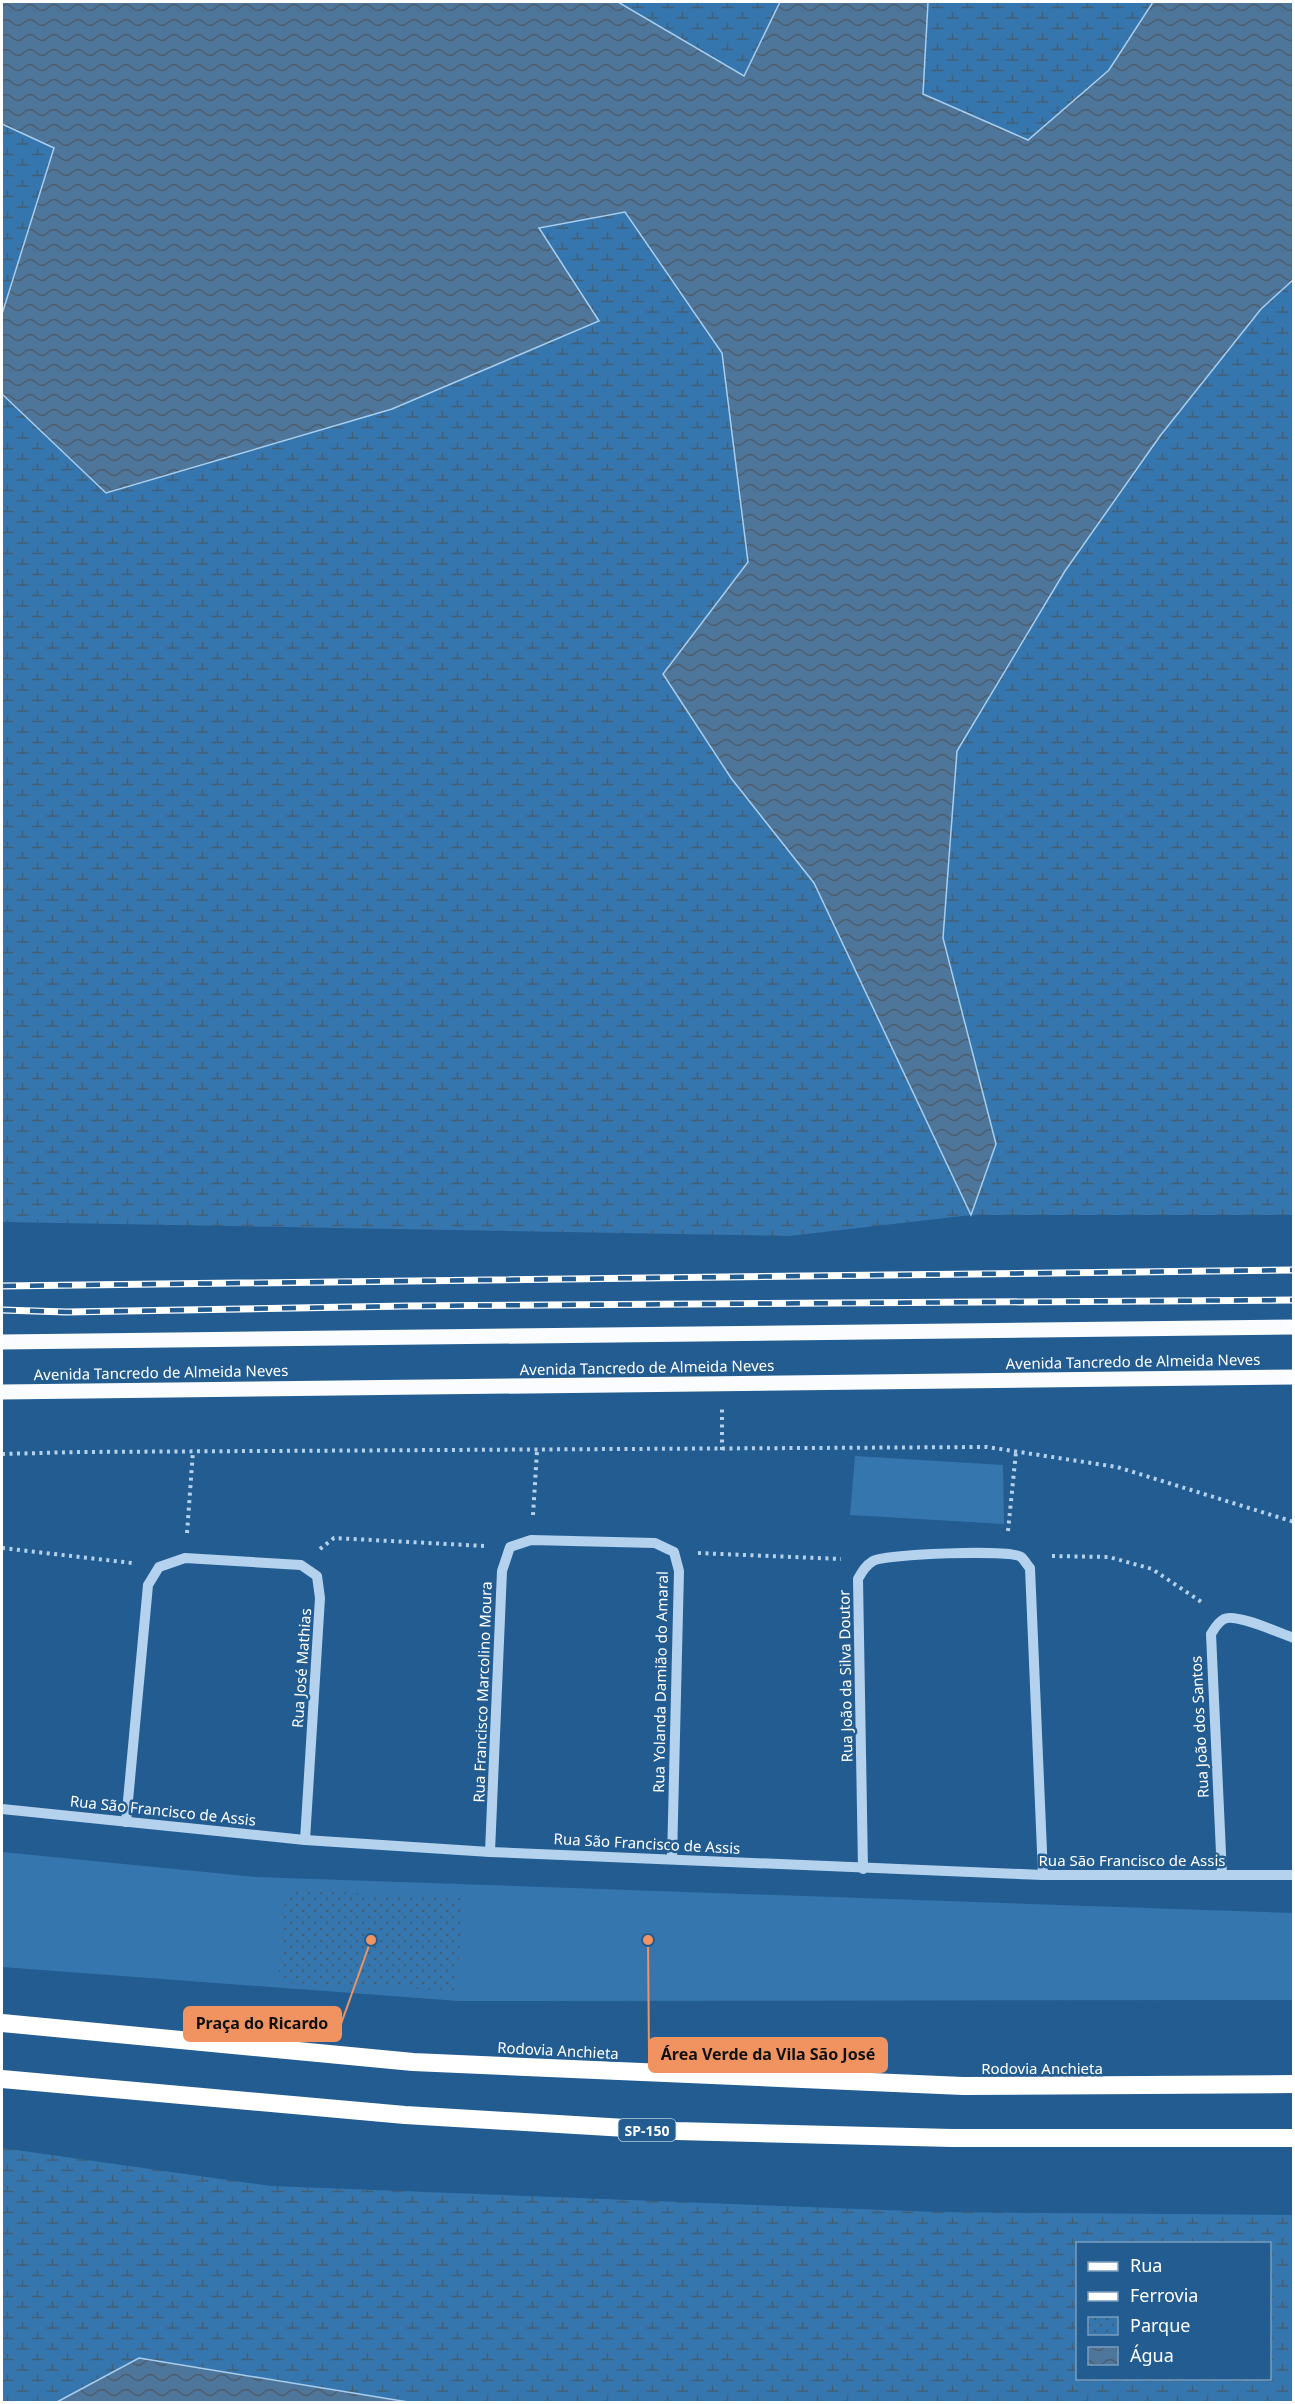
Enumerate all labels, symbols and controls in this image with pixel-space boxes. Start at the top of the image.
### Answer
street label: Avenida Tancredo de Almeida Neves [1006,1349,1260,1373]
street label: Avenida Tancredo de Almeida Neves [520,1355,774,1379]
street label: Avenida Tancredo de Almeida Neves [34,1360,288,1384]
street label: Rua Yolanda Damião do Amaral [648,1571,672,1793]
street label: Rua Francisco Marcolino Moura [468,1581,496,1803]
street label: Rua João da Silva Doutor [833,1589,857,1763]
street label: Rua José Mathias [287,1608,315,1728]
street label: Rua João dos Santos [1185,1655,1213,1799]
street label: Rua São Francisco de Assis [69,1790,257,1830]
street label: Rua São Francisco de Assis [553,1828,741,1858]
street label: Rua São Francisco de Assis [1039,1850,1225,1870]
callout: Praça do Ricardo [184,2007,341,2041]
text: Praça do Ricardo [196,2012,328,2034]
street label: Rodovia Anchieta [497,2037,619,2063]
callout: Área Verde da Vila São José [649,2038,887,2072]
text: Área Verde da Vila São José [661,2043,875,2065]
street label: Rodovia Anchieta [981,2058,1103,2078]
road number: SP-150 [618,2119,676,2141]
legend [1076,2242,1271,2380]
text: Rua [1130,2253,1162,2277]
text: Ferrovia [1130,2283,1198,2307]
text: Parque [1130,2313,1190,2337]
text: Água [1130,2343,1174,2367]

